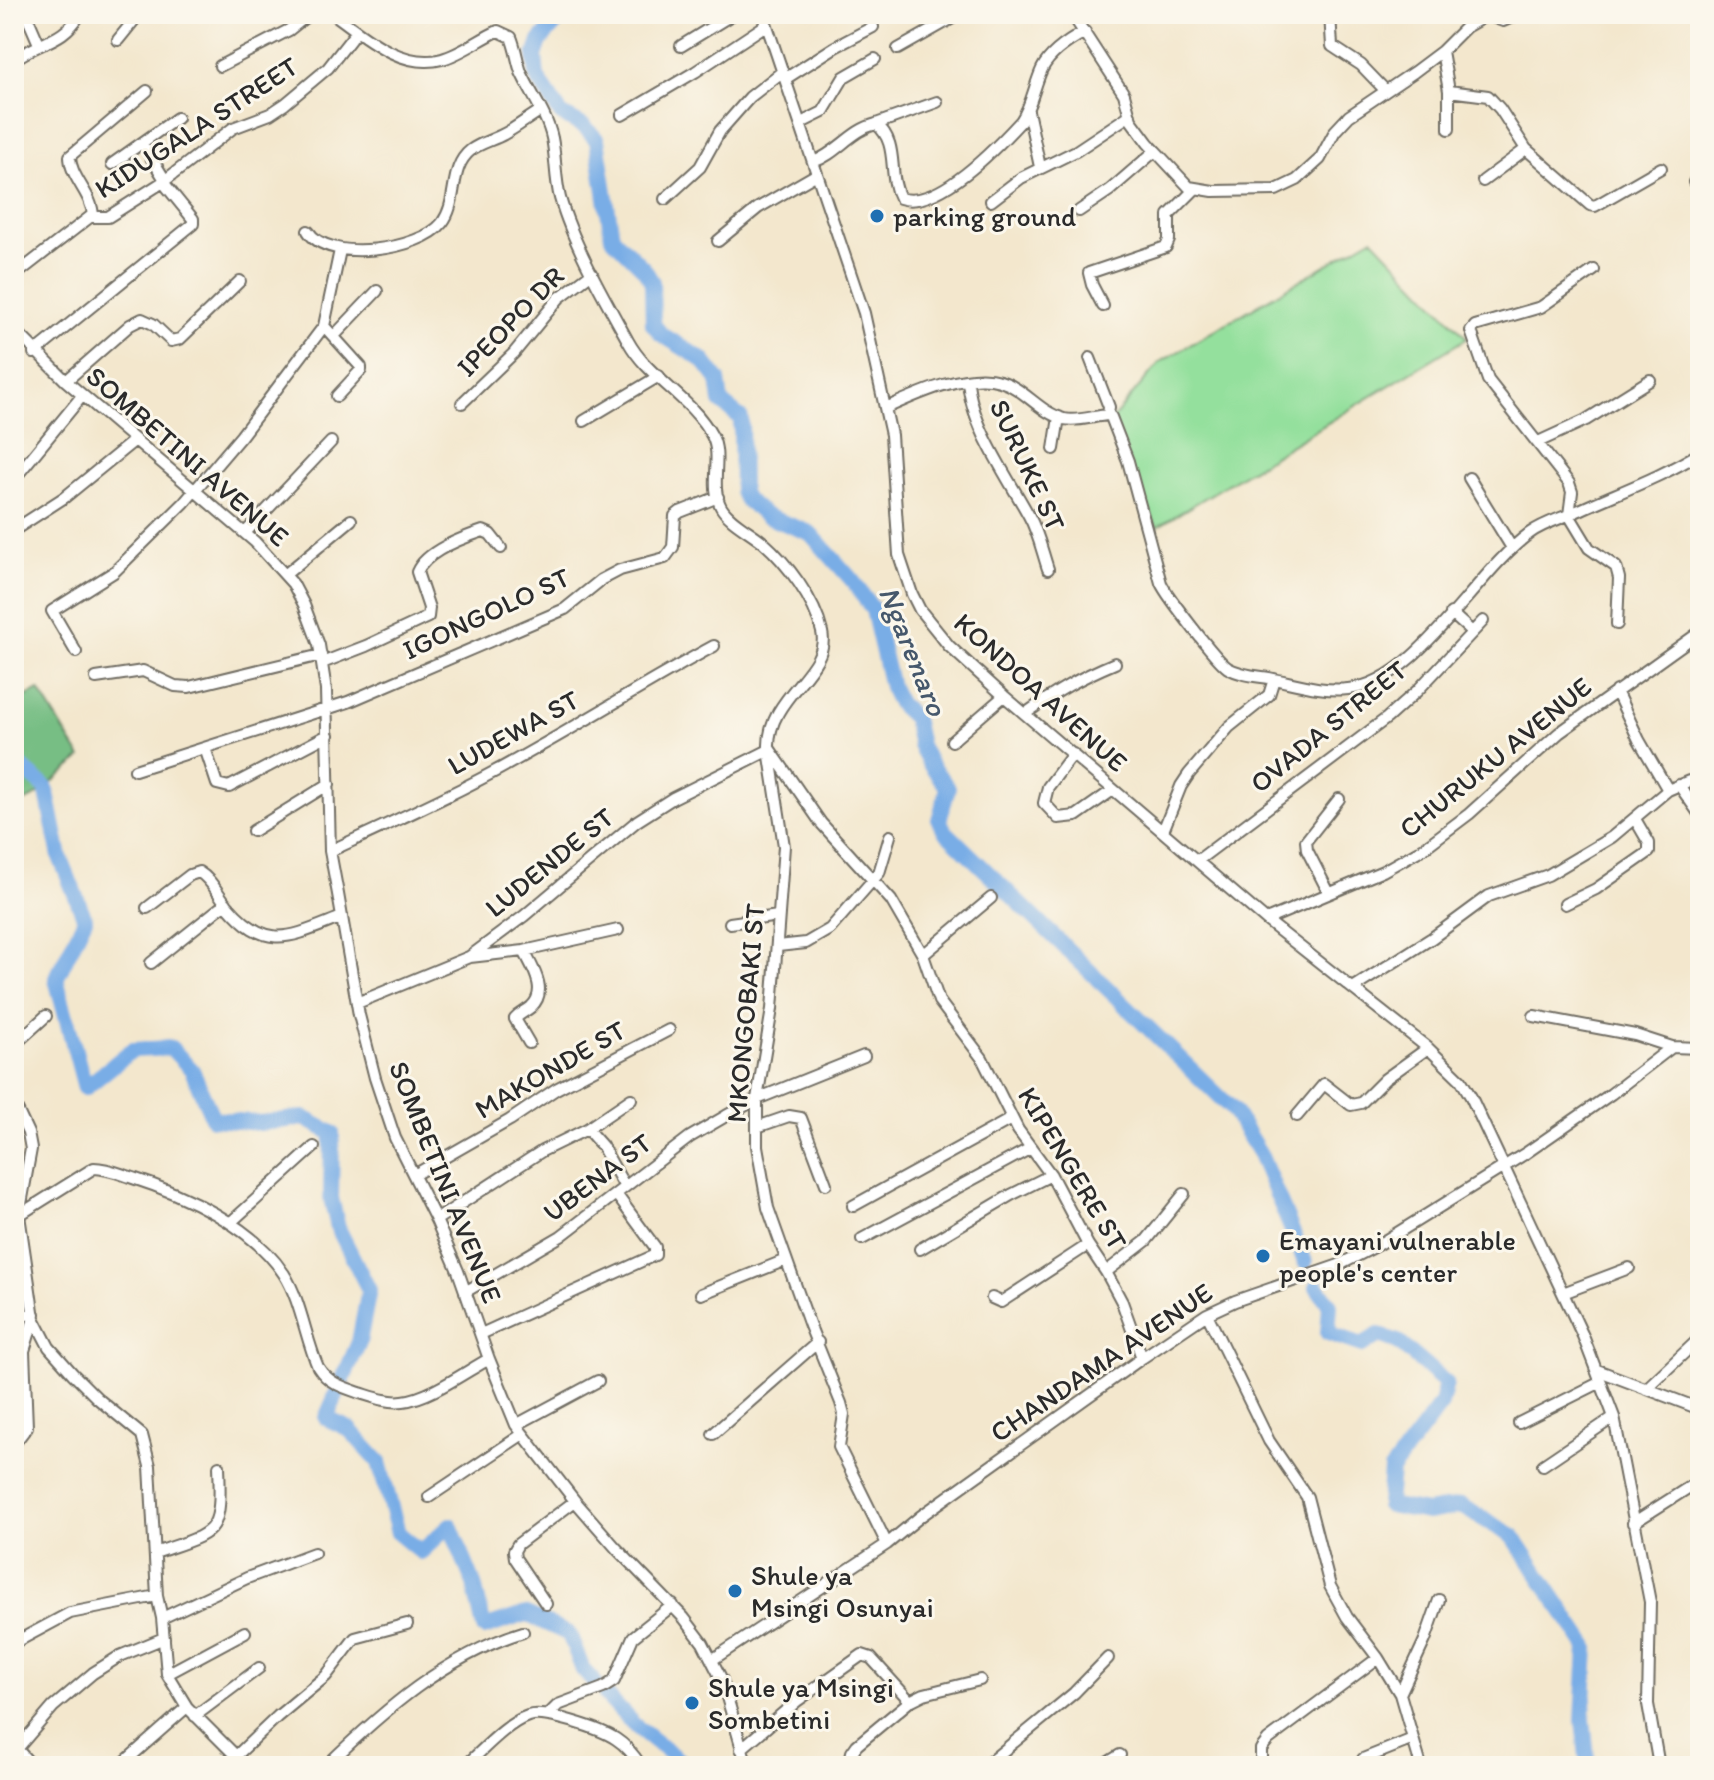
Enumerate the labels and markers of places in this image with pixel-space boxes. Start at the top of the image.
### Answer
place label: parking ground [893,199,1076,233]
marker: parking ground [868,207,886,225]
place label: Emayani vulnerable people's center [1279,1223,1516,1289]
marker: Emayani vulnerable people's center [1254,1247,1272,1265]
place label: Shule ya Msingi Osunyai [751,1558,934,1624]
marker: Shule ya Msingi Osunyai [726,1582,744,1600]
place label: Shule ya Msingi Sombetini [708,1670,894,1736]
marker: Shule ya Msingi Sombetini [683,1694,701,1712]

